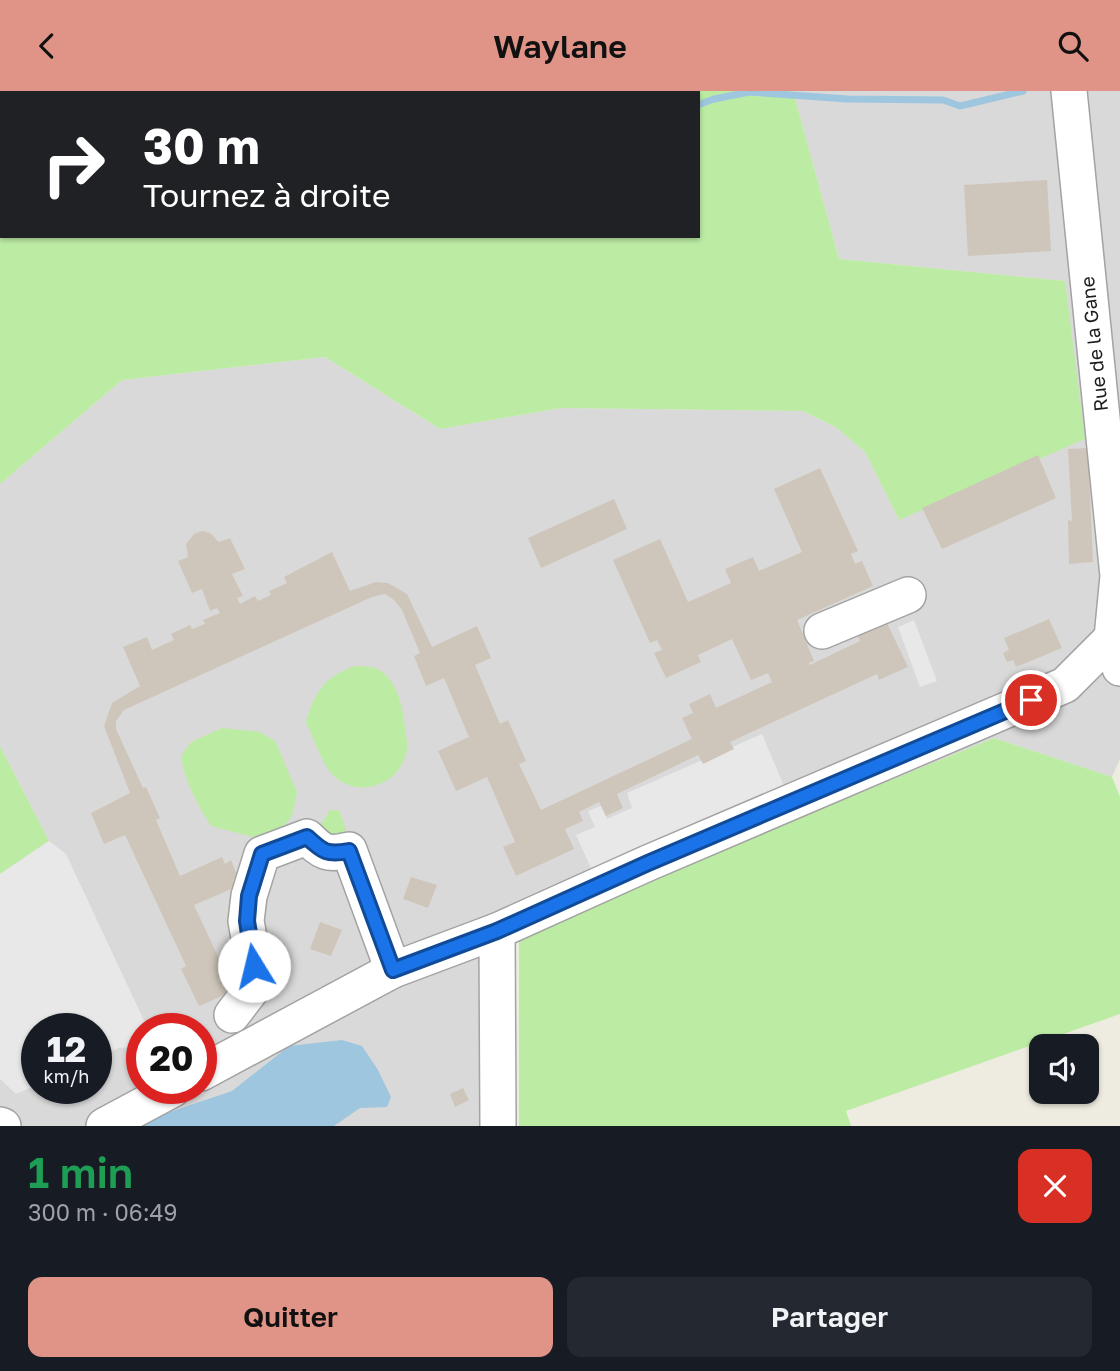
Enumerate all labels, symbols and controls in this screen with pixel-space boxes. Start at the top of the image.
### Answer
icon: back [28,27,66,65]
text: Waylane [493,27,627,65]
icon: search [1054,27,1092,65]
text: 30 m [143,116,260,175]
icon: right [28,119,119,210]
text: Tournez à droite [143,176,391,214]
street label: Rue de la Gane [1075,275,1112,413]
pin [1001,670,1061,730]
icon: arrive [1012,681,1050,719]
position arrow [217,929,291,1003]
speed limit sign: 20 [126,1013,217,1104]
text: 12 [47,1028,86,1070]
map controls [1029,1034,1099,1104]
button: sound [1029,1034,1099,1104]
text: km/h [44,1065,89,1087]
text: 1 min [28,1147,133,1197]
button: close [1018,1149,1092,1223]
text: 300 m · 06:49 [28,1198,178,1226]
button: Quitter [28,1277,553,1357]
button: Partager [567,1277,1092,1357]

